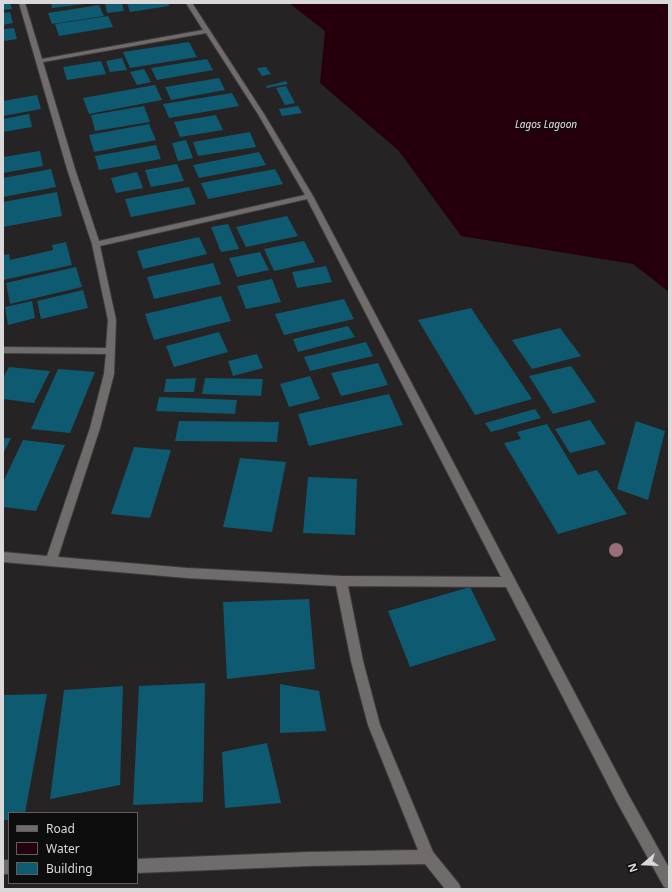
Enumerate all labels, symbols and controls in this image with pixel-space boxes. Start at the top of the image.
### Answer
water label: Lagos Lagoon [515,119,577,131]
legend [8,812,138,884]
text: Road [46,820,75,837]
text: Water [46,840,80,857]
north arrow [624,844,664,884]
text: Building [46,860,93,877]
text: N [624,861,641,875]

